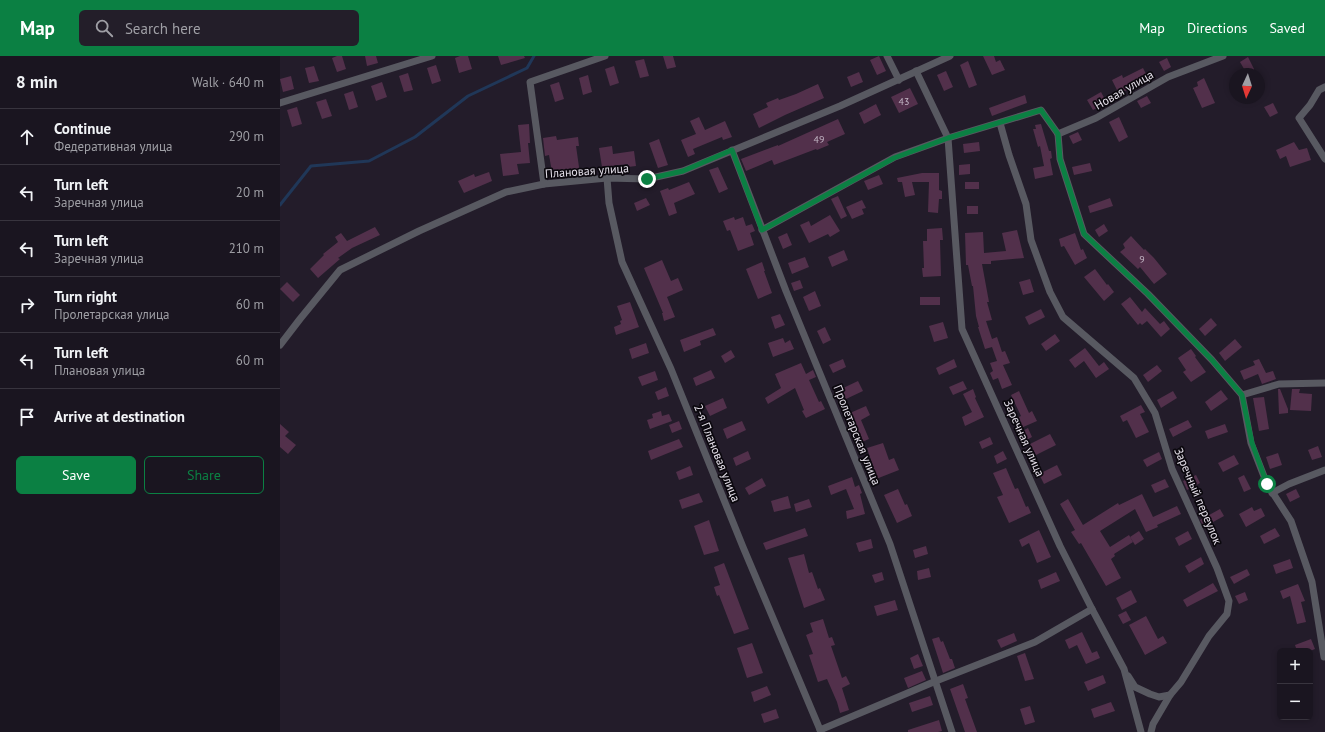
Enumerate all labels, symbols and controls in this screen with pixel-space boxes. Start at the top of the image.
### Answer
search box [79,10,359,46]
text: Map [20,16,55,40]
icon: search [93,17,115,39]
text: Search here [125,19,201,38]
text: Map [1139,19,1165,37]
text: Directions [1187,19,1247,37]
text: Saved [1269,19,1305,37]
street label: Новая улица [1091,67,1156,113]
north arrow [1229,68,1265,104]
text: 8 min [16,71,57,93]
text: Walk · 640 m [192,74,264,91]
house number: 43 [899,95,909,108]
text: Continue [54,119,111,138]
icon: ahead [16,126,38,148]
text: 290 m [229,128,264,145]
house number: 49 [814,133,824,146]
text: Федеративная улица [54,138,173,155]
street label: Плановая улица [544,160,630,181]
route end [638,170,656,188]
text: Turn left [54,175,108,194]
icon: left [16,182,38,204]
text: 20 m [236,184,264,201]
text: Заречная улица [54,194,144,211]
text: Turn left [54,231,108,250]
icon: left [16,238,38,260]
text: 210 m [229,240,264,257]
text: Заречная улица [54,250,144,267]
house number: 9 [1139,253,1145,266]
text: Turn right [54,287,117,306]
icon: right [16,294,38,316]
text: 60 m [236,296,264,313]
text: Пролетарская улица [54,306,170,323]
text: Turn left [54,343,108,362]
icon: left [16,350,38,372]
text: 60 m [236,352,264,369]
text: Плановая улица [54,362,145,379]
street label: Пролетарская улица [831,383,884,487]
street label: Заречная улица [1001,397,1048,479]
street label: 2-я Плановая улица [691,402,744,504]
icon: arrive [16,406,38,428]
text: Arrive at destination [54,407,185,426]
street label: Заречный переулок [1171,445,1226,547]
button: Save [16,456,136,494]
button: Share [144,456,264,494]
route start [1258,475,1276,493]
map controls [1277,648,1313,720]
button: + [1277,648,1313,684]
button: − [1277,684,1313,720]

